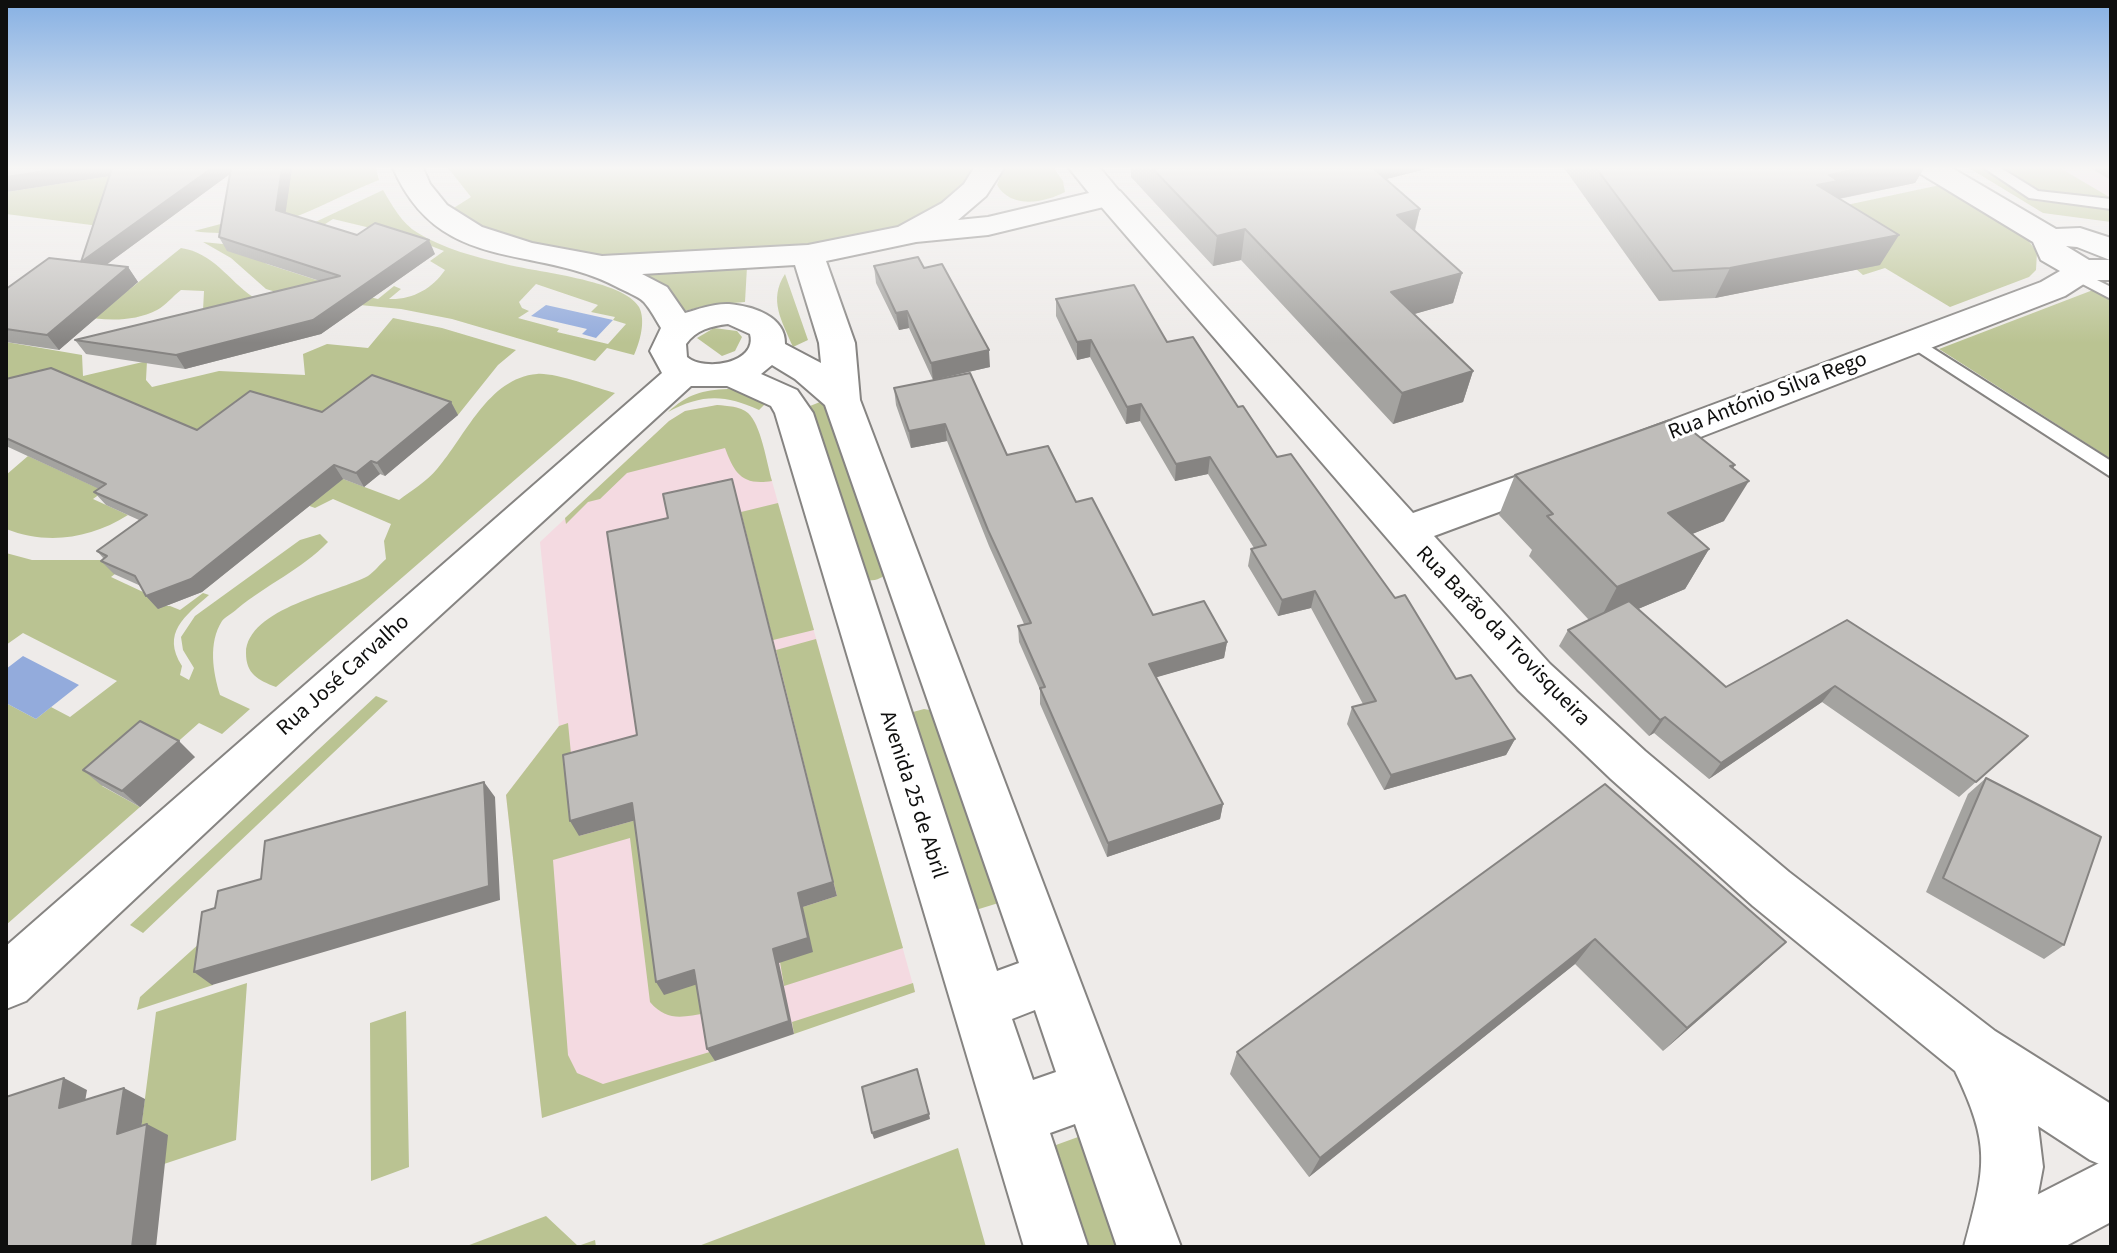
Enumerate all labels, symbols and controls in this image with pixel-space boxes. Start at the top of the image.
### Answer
street label: Rua António Silva Rego [1665,347,1871,447]
street label: Rua Barão da Trovisqueira [1409,542,1595,732]
street label: Rua José Carvalho [272,610,416,742]
street label: Avenida 25 de Abril [872,708,952,882]

